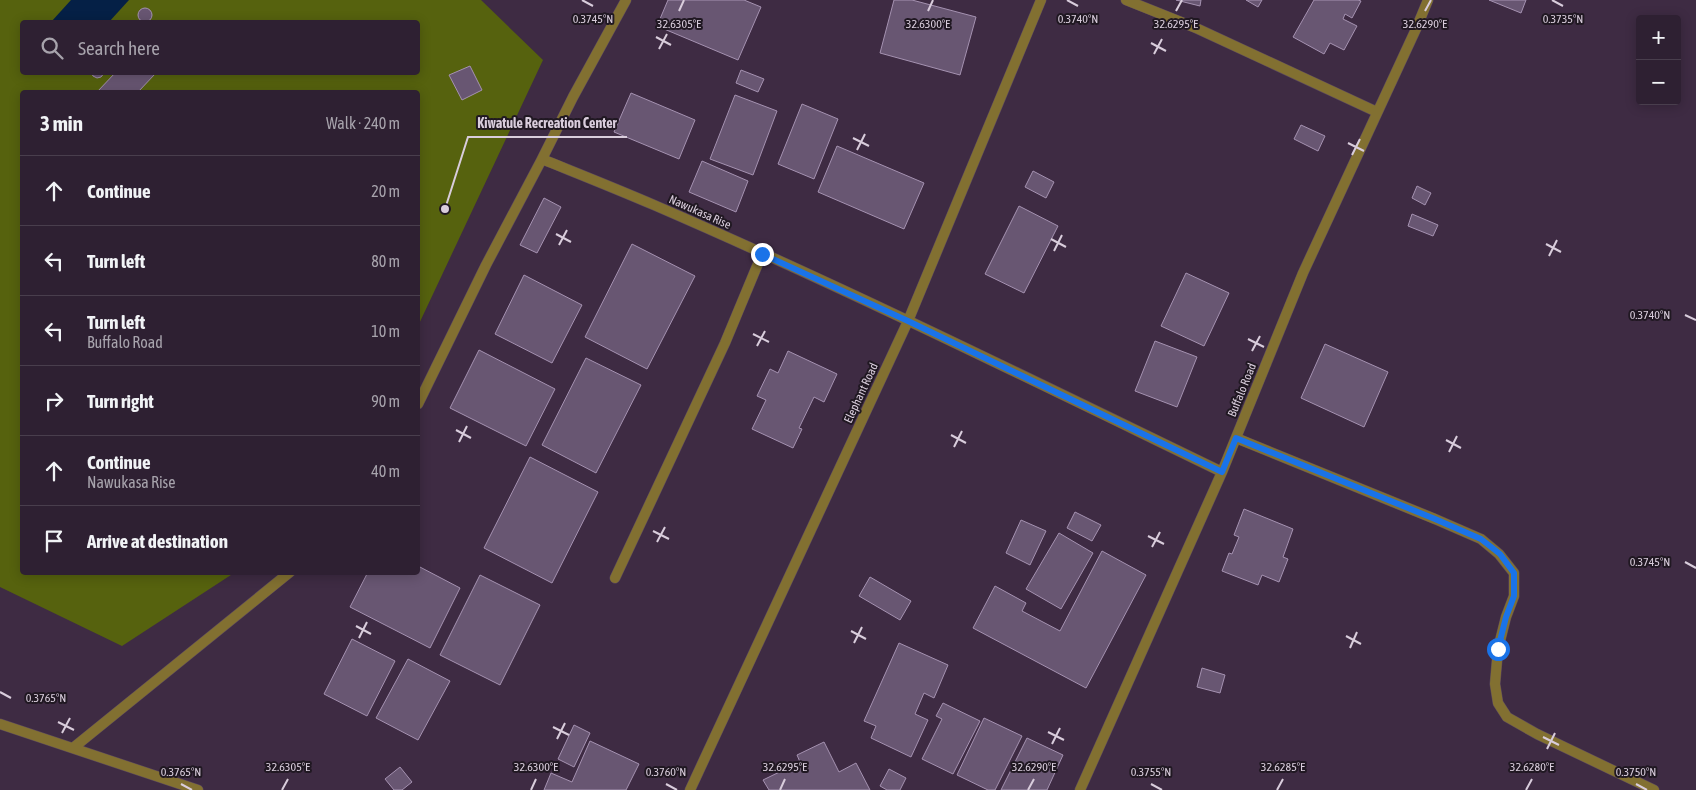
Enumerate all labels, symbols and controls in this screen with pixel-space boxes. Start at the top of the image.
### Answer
text: 0.3745°N [573,12,613,26]
text: 0.3740°N [1058,12,1098,26]
text: 0.3735°N [1543,12,1583,26]
map controls [1636,15,1681,105]
button: + [1636,15,1681,60]
text: 32.6305°E [657,17,701,31]
text: 32.6300°E [906,17,950,31]
text: 32.6295°E [1154,17,1198,31]
text: 32.6290°E [1403,17,1447,31]
search box [20,20,420,75]
icon: search [38,34,66,62]
text: Search here [78,37,160,59]
button: − [1636,60,1681,105]
callout: Kiwatule Recreation Center [468,108,627,137]
text: 3 min [40,111,83,135]
text: Walk · 240 m [326,114,400,132]
text: Kiwatule Recreation Center [477,115,618,131]
icon: ahead [40,177,68,205]
text: Continue [87,180,151,202]
text: 20 m [371,182,400,200]
street label: Nawukasa Rise [667,192,733,232]
route end [751,243,774,266]
icon: left [40,247,68,275]
text: Turn left [87,250,145,272]
text: 80 m [371,252,400,270]
text: 0.3740°N [1630,308,1670,322]
text: Turn left [87,311,145,333]
icon: left [40,317,68,345]
text: 10 m [371,322,400,340]
text: Buffalo Road [87,333,163,351]
street label: Elephant Road [841,361,881,425]
street label: Buffalo Road [1225,361,1259,419]
icon: right [40,387,68,415]
text: Turn right [87,390,154,412]
text: 90 m [371,392,400,410]
text: Continue [87,451,151,473]
icon: ahead [40,457,68,485]
text: 40 m [371,462,400,480]
text: Nawukasa Rise [87,473,176,491]
icon: arrive [40,527,68,555]
text: Arrive at destination [87,530,228,552]
text: 0.3745°N [1630,555,1670,569]
route start [1487,638,1510,661]
text: 0.3765°N [26,691,66,705]
text: 32.6305°E [266,760,310,774]
text: 32.6300°E [514,760,558,774]
text: 32.6295°E [763,760,807,774]
text: 32.6290°E [1012,760,1056,774]
text: 32.6285°E [1261,760,1305,774]
text: 32.6280°E [1510,760,1554,774]
text: 0.3765°N [161,765,201,779]
text: 0.3760°N [646,765,686,779]
text: 0.3755°N [1131,765,1171,779]
text: 0.3750°N [1616,765,1656,779]

